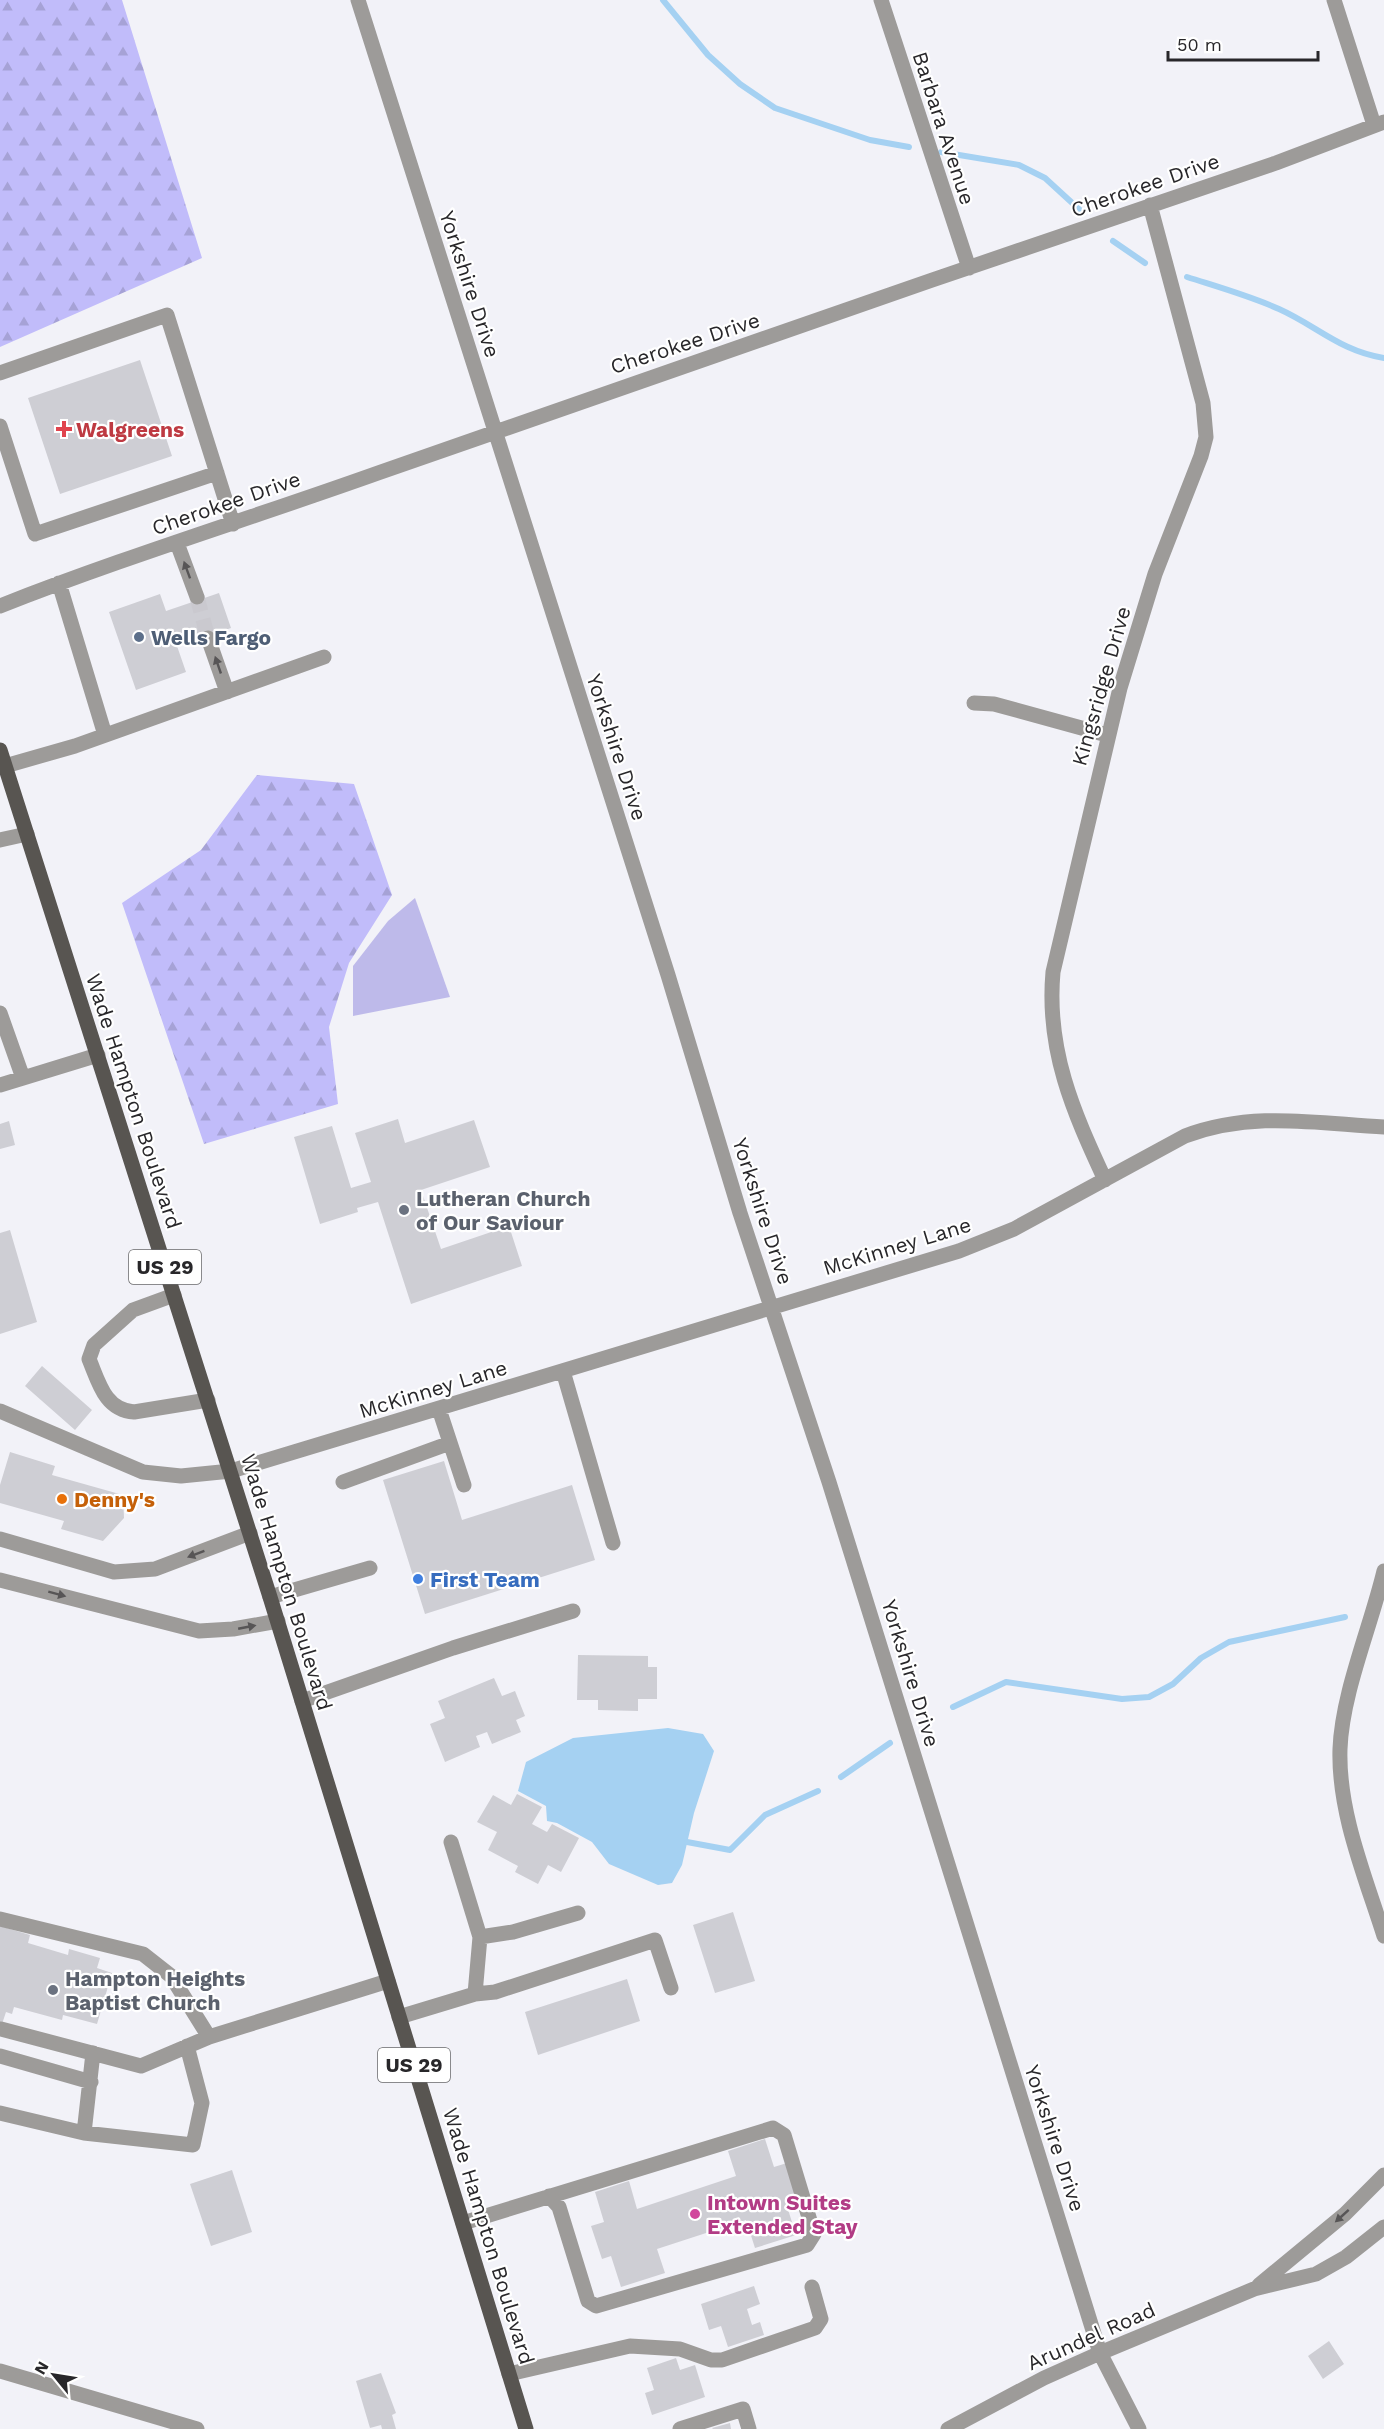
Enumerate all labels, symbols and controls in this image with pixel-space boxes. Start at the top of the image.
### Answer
scale bar [1168,24,1318,62]
text: 50 m [1177,34,1222,55]
street label: Barbara Avenue [907,48,981,208]
street label: Cherokee Drive [1067,148,1223,222]
street label: Yorkshire Drive [435,208,505,360]
street label: Cherokee Drive [607,307,763,379]
place label: Walgreens [76,417,184,442]
marker: Walgreens [57,422,71,436]
street label: Cherokee Drive [148,466,304,540]
one-way arrow [181,561,191,579]
street label: Kingsridge Drive [1066,603,1136,769]
place label: Wells Fargo [151,625,271,650]
marker: Wells Fargo [132,630,146,644]
one-way arrow [212,656,222,674]
street label: Yorkshire Drive [582,671,652,823]
street label: Wade Hampton Boulevard [81,970,187,1232]
street label: Yorkshire Drive [728,1135,798,1287]
place label: Lutheran Church of Our Saviour [416,1186,590,1235]
marker: Lutheran Church of Our Saviour [397,1203,411,1217]
street label: McKinney Lane [820,1212,974,1280]
road number: US 29 [129,1250,201,1284]
street label: McKinney Lane [356,1355,510,1423]
street label: Wade Hampton Boulevard [236,1451,338,1713]
place label: Denny's [74,1487,155,1512]
marker: Denny's [55,1492,69,1506]
one-way arrow [186,1549,204,1559]
place label: First Team [430,1567,540,1592]
marker: First Team [411,1572,425,1586]
one-way arrow [47,1590,66,1600]
street label: Yorkshire Drive [877,1596,945,1750]
one-way arrow [237,1622,256,1631]
place label: Hampton Heights Baptist Church [65,1966,245,2015]
marker: Hampton Heights Baptist Church [46,1983,60,1997]
road number: US 29 [378,2048,450,2082]
street label: Yorkshire Drive [1020,2062,1090,2214]
street label: Wade Hampton Boulevard [438,2105,540,2367]
place label: Intown Suites Extended Stay [707,2190,858,2239]
marker: Intown Suites Extended Stay [688,2207,702,2221]
one-way arrow [1335,2209,1350,2223]
street label: Arundel Road [1023,2297,1159,2375]
north arrow [24,2345,84,2405]
text: N [30,2358,53,2378]

